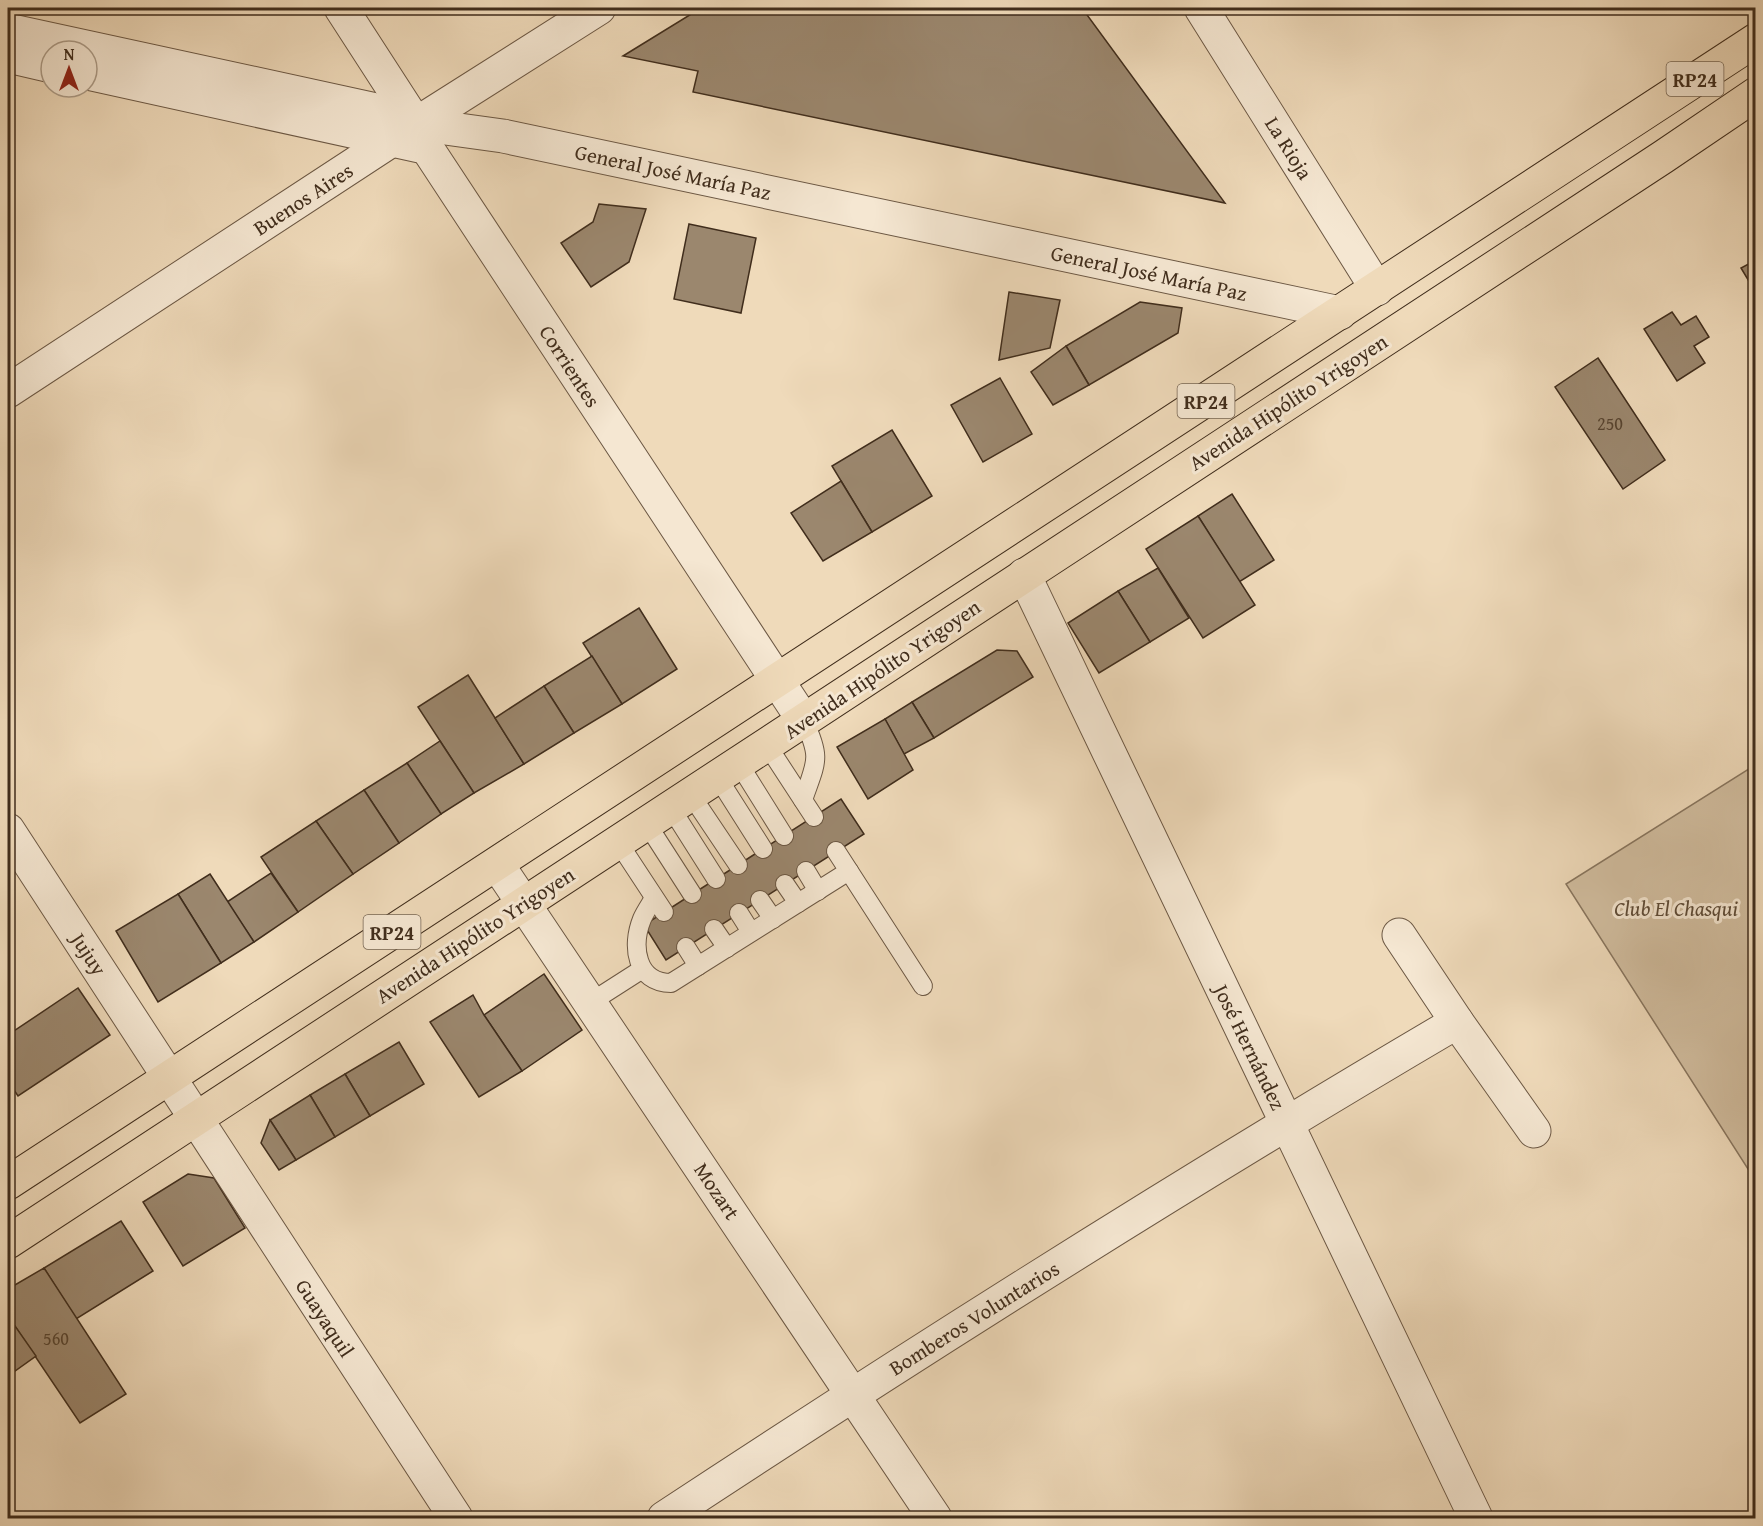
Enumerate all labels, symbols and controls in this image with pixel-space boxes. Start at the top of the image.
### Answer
north arrow [39,39,99,99]
text: N [64,42,75,66]
road number: RP24 [1666,62,1724,96]
street label: La Rioja [1258,111,1320,186]
street label: General José María Paz [572,136,774,208]
street label: Buenos Aires [247,155,359,243]
street label: General José María Paz [1048,237,1250,309]
street label: Corrientes [532,319,608,413]
street label: Avenida Hipólito Yrigoyen [1183,326,1394,478]
road number: RP24 [1178,384,1234,418]
house number: 250 [1597,410,1623,437]
street label: Avenida Hipólito Yrigoyen [777,591,987,747]
street label: Avenida Hipólito Yrigoyen [370,859,581,1011]
park label: Club El Chasqui [1614,893,1738,924]
road number: RP24 [364,915,420,949]
street label: Jujuy [62,924,115,982]
street label: José Hernández [1205,976,1294,1115]
street label: Mozart [687,1156,748,1226]
street label: Bomberos Voluntarios [883,1253,1065,1383]
street label: Guayaquil [288,1273,362,1363]
house number: 560 [43,1325,69,1352]

